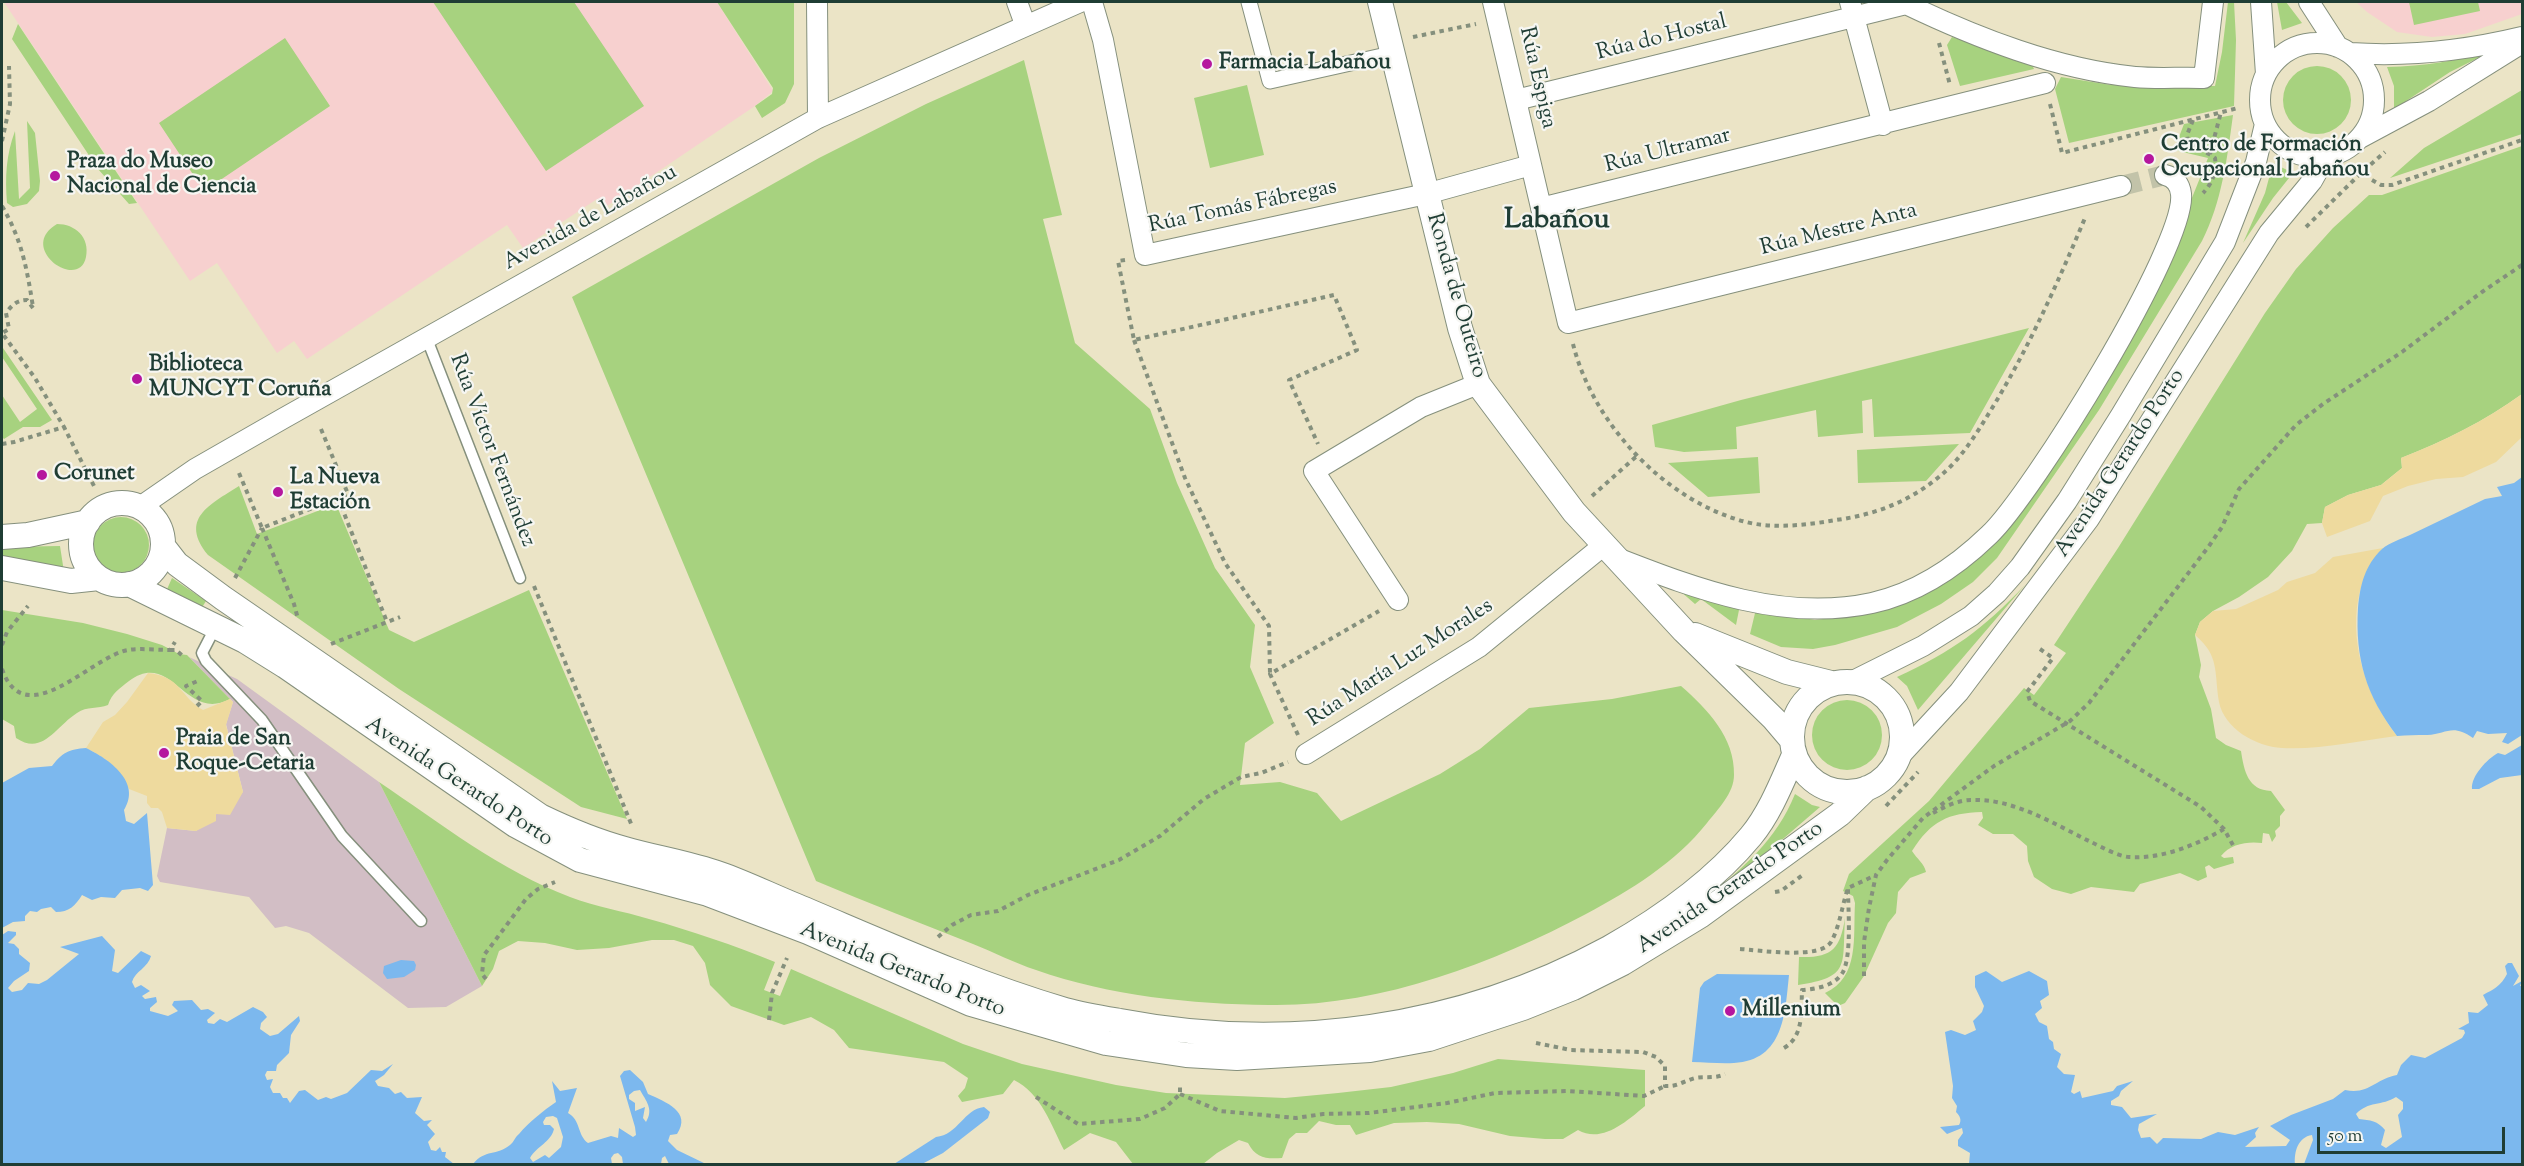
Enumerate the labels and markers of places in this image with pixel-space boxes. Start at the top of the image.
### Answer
place label: Farmacia Labañou [1219,51,1391,77]
marker: Farmacia Labañou [1200,57,1214,71]
place label: Centro de Formación Ocupacional Labañou [2161,133,2369,184]
place label: Praza do Museo Nacional de Ciencia [67,150,256,202]
marker: Centro de Formación Ocupacional Labañou [2142,152,2156,166]
marker: Praza do Museo Nacional de Ciencia [48,169,62,183]
place label: Biblioteca MUNCYT Coruña [149,353,331,404]
marker: Biblioteca MUNCYT Coruña [130,372,144,386]
place label: Corunet [54,462,135,488]
place label: La Nueva Estación [290,466,380,518]
marker: Corunet [35,468,49,482]
marker: La Nueva Estación [271,485,285,499]
place label: Praia de San Roque-Cetaria [176,727,315,778]
marker: Praia de San Roque-Cetaria [157,746,171,760]
place label: Millenium [1742,998,1841,1024]
marker: Millenium [1723,1004,1737,1018]

